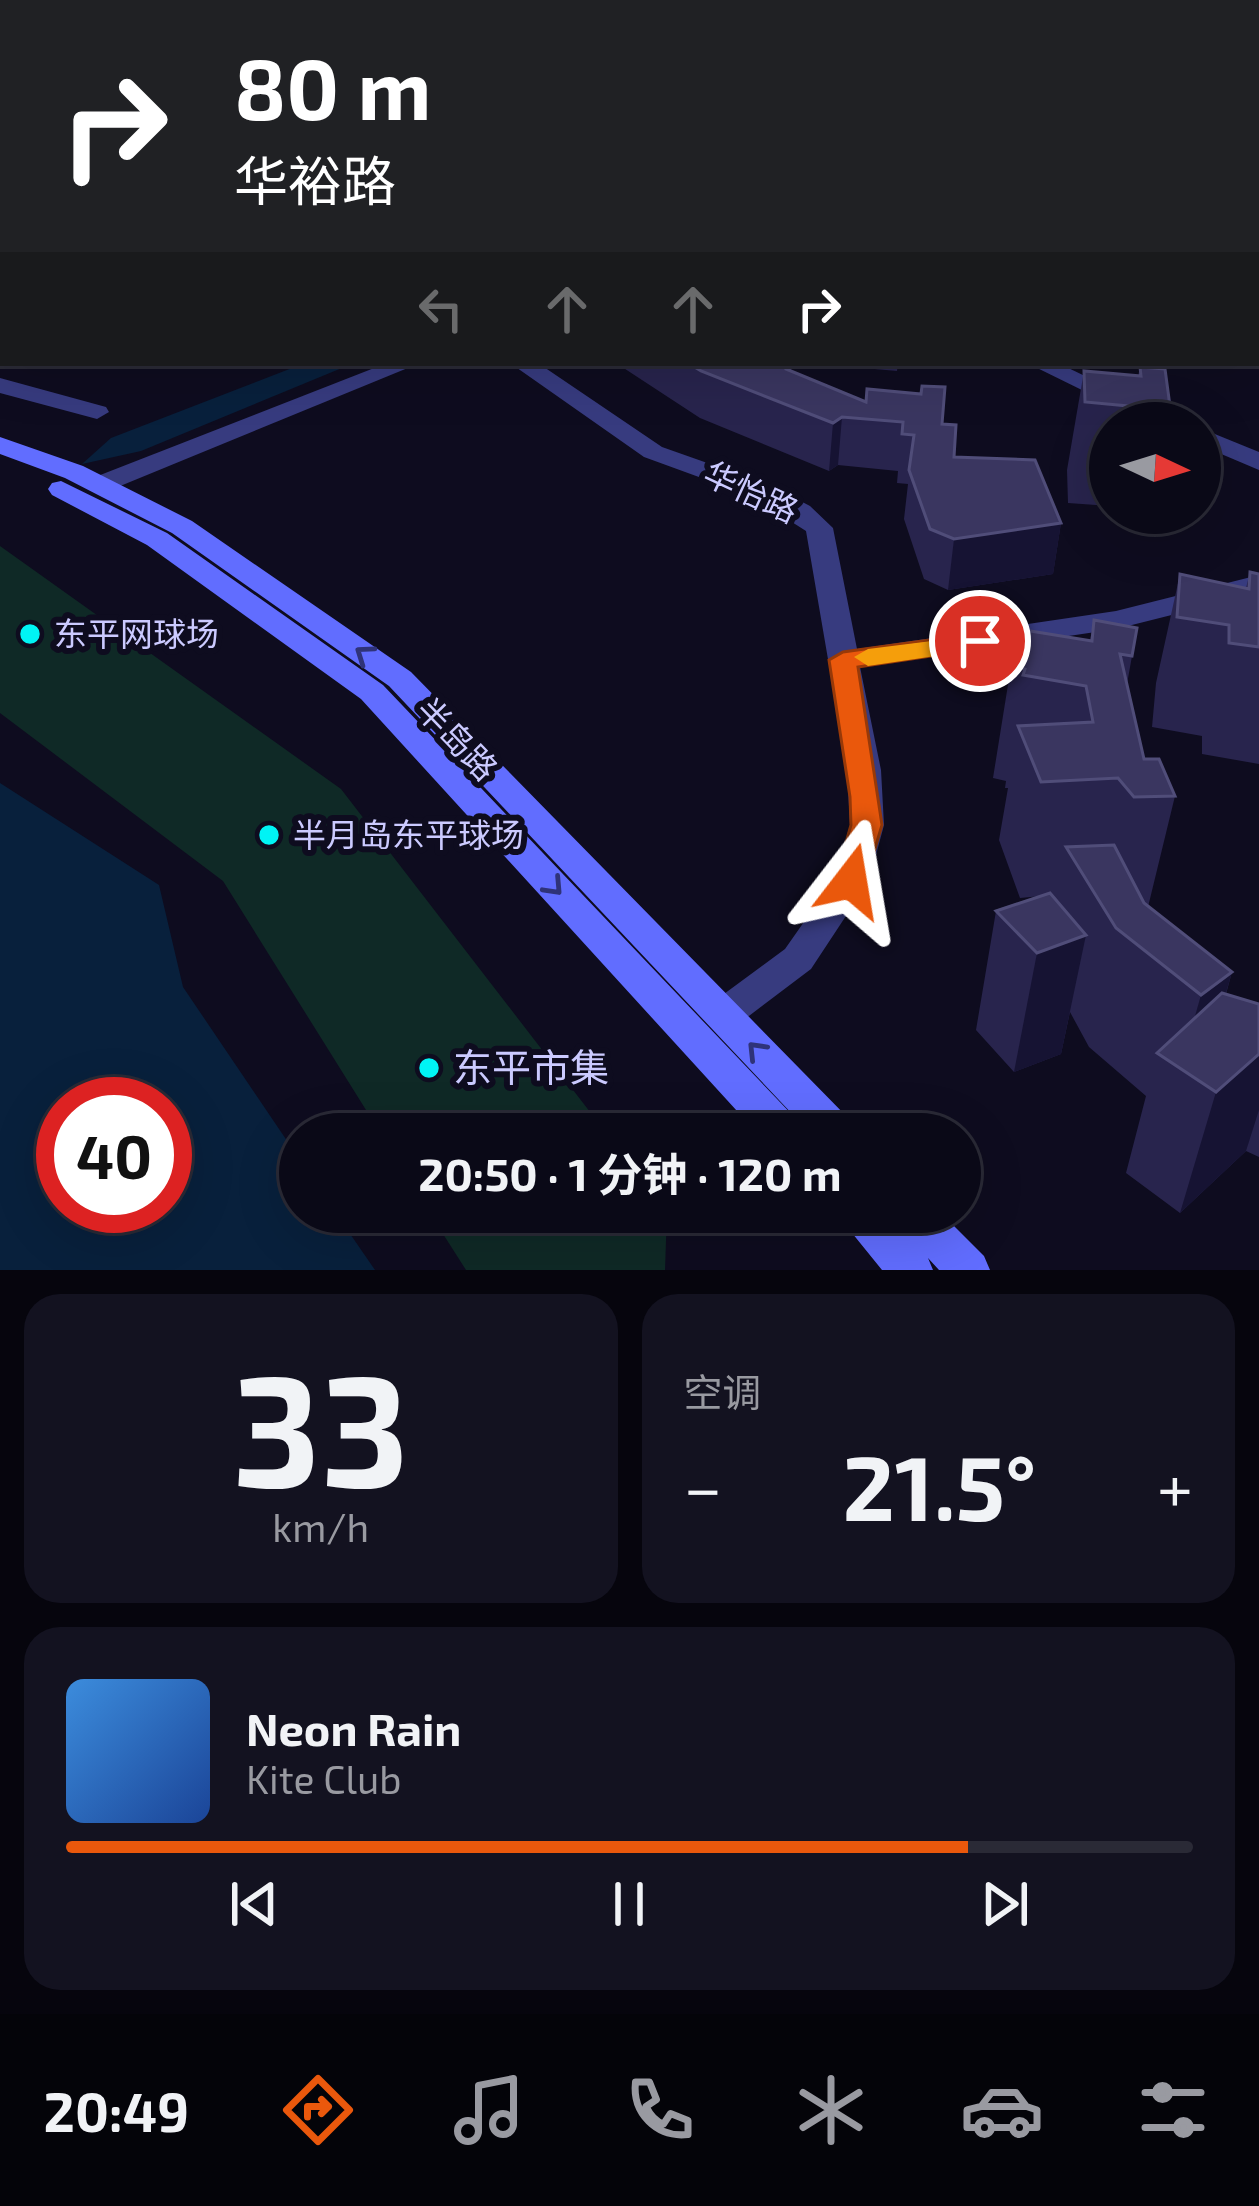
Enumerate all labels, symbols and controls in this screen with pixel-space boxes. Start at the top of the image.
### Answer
text: 80 m [234,36,431,137]
icon: right [36,48,192,204]
text: 华裕路 [234,147,396,212]
icon: left [408,276,474,342]
icon: ahead [534,276,600,342]
icon: ahead [660,276,726,342]
icon: right [786,276,852,342]
north arrow [1089,402,1221,534]
map controls [1089,402,1221,534]
street label: 华怡路 [698,452,805,530]
pin [929,590,1031,692]
icon: arrive [947,608,1013,674]
place label: 东平网球场 [54,613,219,653]
marker: 东平网球场 [17,621,43,647]
one-way arrow [355,646,377,668]
street label: 半岛路 [409,689,506,788]
place label: 半月岛东平球场 [293,814,524,854]
position arrow [788,818,914,944]
marker: 半月岛东平球场 [256,822,282,848]
one-way arrow [540,874,561,895]
one-way arrow [748,1042,770,1064]
place label: 东平市集 [453,1043,609,1090]
marker: 东平市集 [416,1055,442,1081]
speed limit sign: 40 [36,1077,192,1233]
text: 20:50 · 1 分钟 · 120 m [418,1146,842,1200]
text: 33 [232,1331,409,1518]
text: 空调 [684,1368,762,1415]
text: 21.5° [842,1431,1036,1539]
text: − [684,1446,722,1525]
text: + [1157,1446,1193,1525]
text: km/h [272,1503,369,1550]
text: Neon Rain [246,1701,461,1755]
text: Kite Club [246,1755,402,1802]
icon: previous [221,1871,287,1937]
icon: pause [596,1871,662,1937]
icon: next [972,1871,1038,1937]
icon: directions [276,2068,360,2152]
icon: music [447,2068,531,2152]
icon: phone [618,2068,702,2152]
icon: climate [789,2068,873,2152]
icon: car [960,2068,1044,2152]
icon: filters [1131,2068,1215,2152]
text: 20:49 [44,2078,189,2143]

